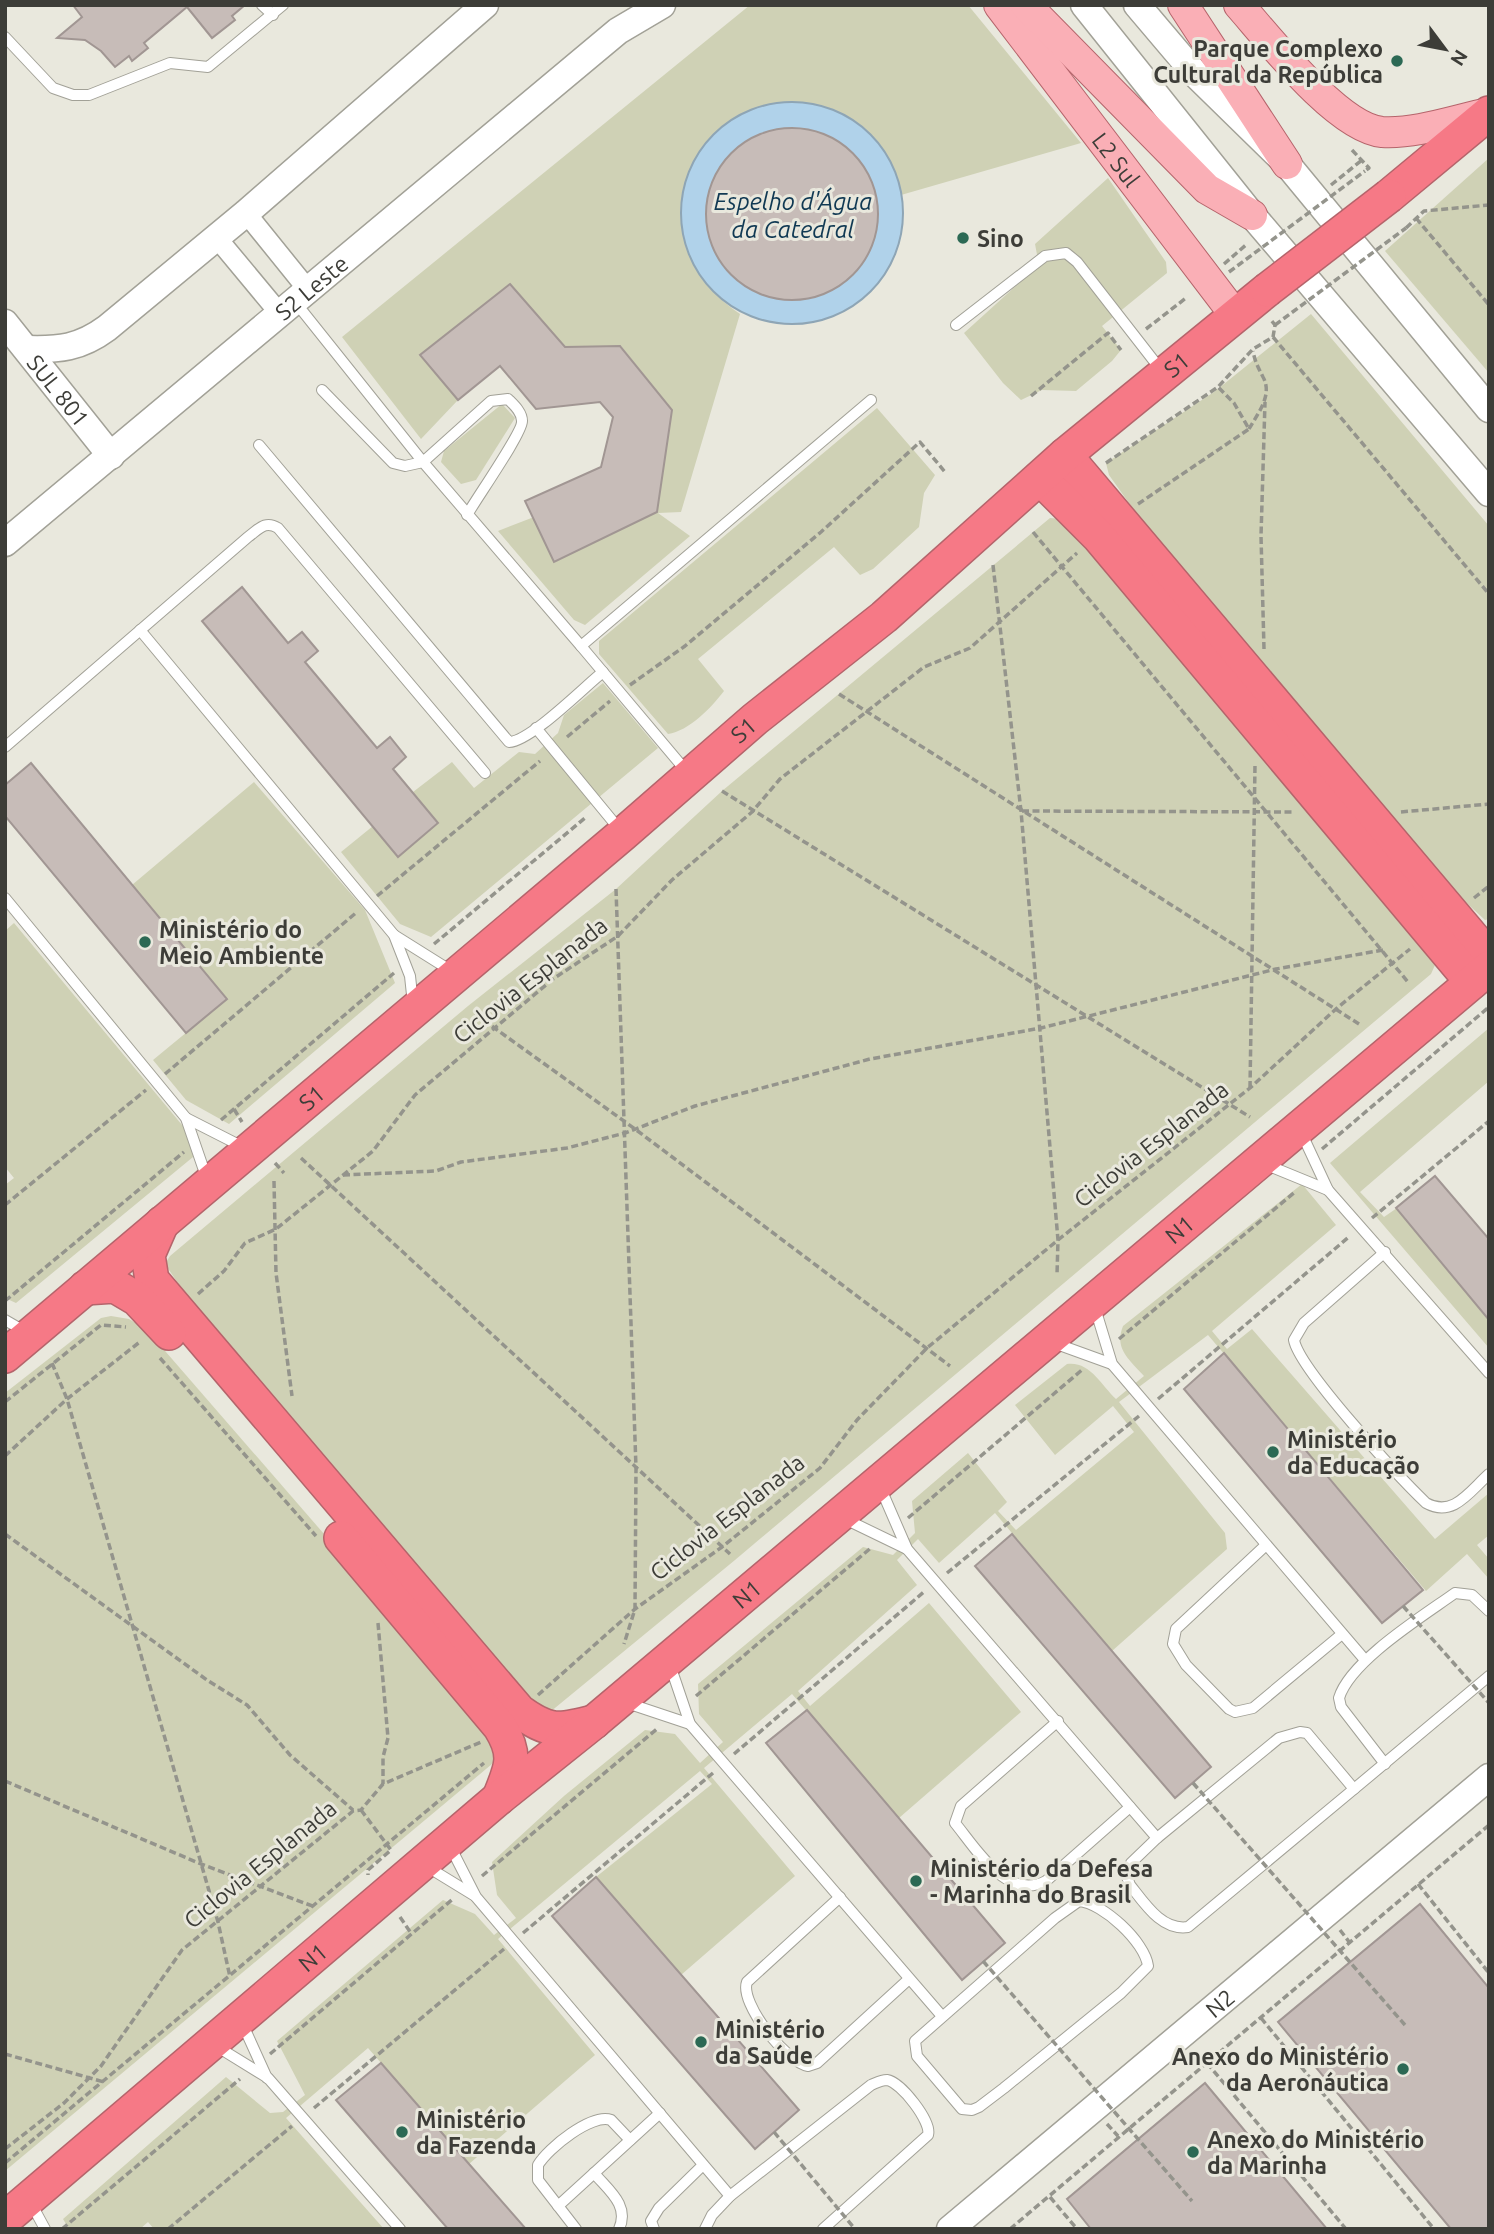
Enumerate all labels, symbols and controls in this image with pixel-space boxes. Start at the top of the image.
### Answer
north arrow [1410,14,1480,84]
place label: Parque Complexo Cultural da República [1153,36,1383,87]
text: N [1446,46,1473,70]
marker: Parque Complexo Cultural da República [1389,53,1405,69]
street label: L2 Sul [1088,127,1145,191]
water label: Espelho d'Água da Catedral [714,187,872,243]
place label: Sino [977,226,1024,251]
marker: Sino [955,230,971,246]
street label: S2 Leste [270,250,352,325]
street label: S1 [1159,347,1194,382]
street label: SUL 801 [23,350,94,431]
street label: S1 [725,712,761,747]
street label: Ciclovia Esplanada [448,912,612,1048]
place label: Ministério do Meio Ambiente [159,917,324,968]
marker: Ministério do Meio Ambiente [137,934,153,950]
street label: Ciclovia Esplanada [1069,1076,1233,1212]
street label: S1 [294,1080,329,1115]
street label: N1 [1160,1210,1199,1248]
place label: Ministério da Educação [1287,1427,1420,1479]
marker: Ministério da Educação [1265,1444,1281,1460]
street label: Ciclovia Esplanada [645,1449,809,1585]
street label: N1 [727,1575,766,1613]
street label: Ciclovia Esplanada [179,1795,341,1933]
place label: Ministério da Defesa - Marinha do Brasil [930,1856,1153,1907]
marker: Ministério da Defesa - Marinha do Brasil [908,1873,924,1889]
street label: N1 [293,1938,332,1976]
street label: N2 [1200,1984,1239,2022]
place label: Ministério da Saúde [715,2017,825,2068]
marker: Ministério da Saúde [693,2034,709,2050]
place label: Anexo do Ministério da Aeronáutica [1172,2044,1389,2095]
marker: Anexo do Ministério da Aeronáutica [1395,2061,1411,2077]
place label: Ministério da Fazenda [416,2107,536,2158]
marker: Ministério da Fazenda [394,2124,410,2140]
place label: Anexo do Ministério da Marinha [1207,2127,1424,2178]
marker: Anexo do Ministério da Marinha [1185,2144,1201,2160]

